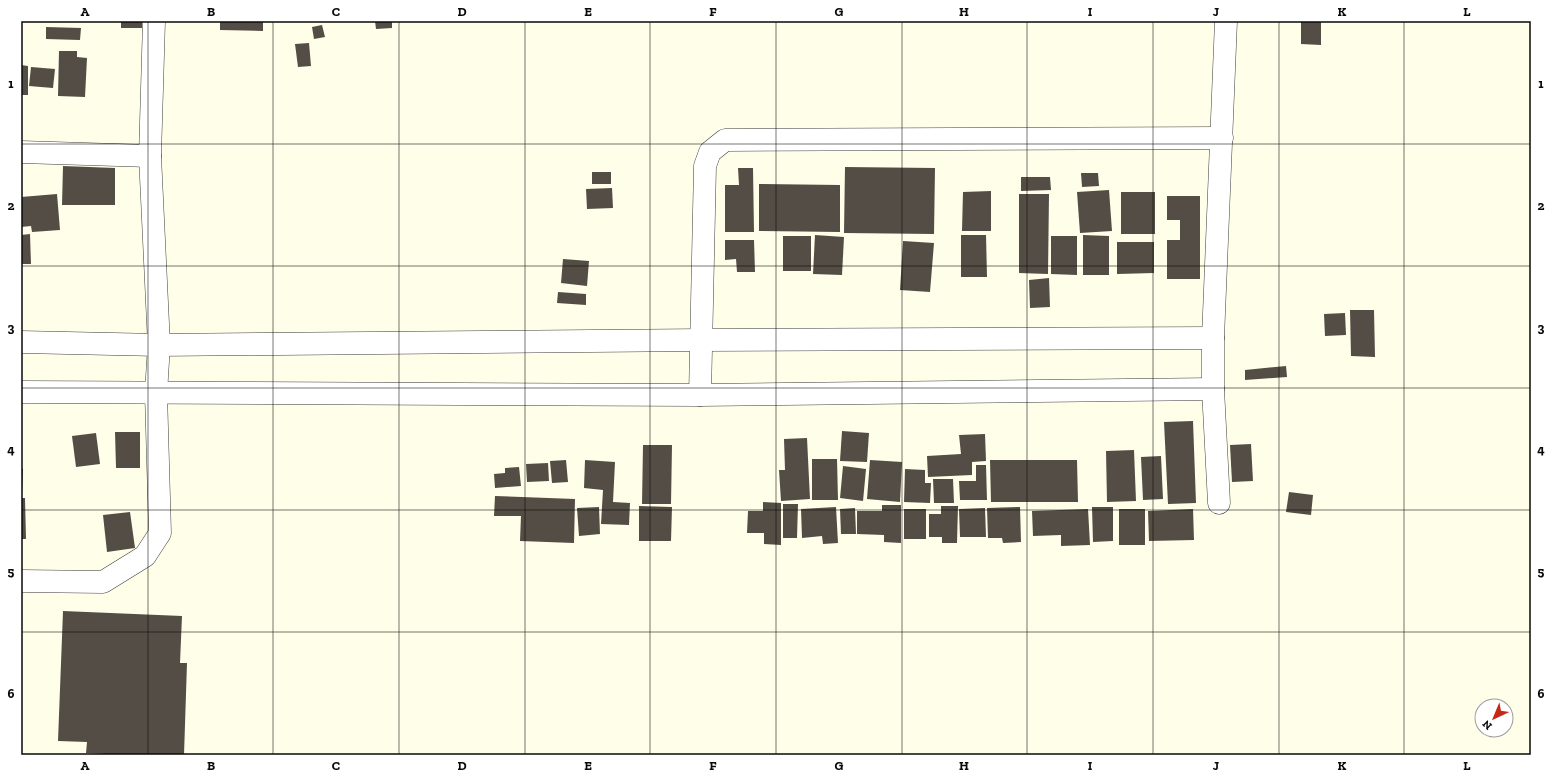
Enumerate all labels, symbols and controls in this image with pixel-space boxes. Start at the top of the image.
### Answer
text: A [81,4,90,19]
text: B [207,4,215,19]
text: C [332,4,340,19]
text: D [457,4,467,19]
text: E [584,4,592,19]
text: F [709,4,717,19]
text: G [835,4,844,19]
text: H [959,4,969,19]
text: I [1088,4,1093,19]
text: J [1213,4,1219,19]
text: K [1338,4,1347,19]
text: L [1463,4,1471,19]
text: 1 [8,76,14,91]
text: 1 [1538,76,1544,91]
text: 2 [8,198,15,213]
text: 2 [1538,198,1545,213]
text: 3 [8,320,15,335]
text: 3 [1538,320,1545,335]
text: 4 [7,442,15,457]
text: 4 [1537,442,1545,457]
text: 5 [8,564,15,579]
text: 5 [1538,564,1545,579]
text: 6 [8,686,15,701]
text: 6 [1538,686,1545,701]
north arrow [1474,698,1514,738]
text: N [1479,717,1495,732]
text: A [81,758,90,773]
text: B [207,758,215,773]
text: C [332,758,340,773]
text: D [457,758,467,773]
text: E [584,758,592,773]
text: F [709,758,717,773]
text: G [835,758,844,773]
text: H [959,758,969,773]
text: I [1088,758,1093,773]
text: J [1213,758,1219,773]
text: K [1338,758,1347,773]
text: L [1463,758,1471,773]

